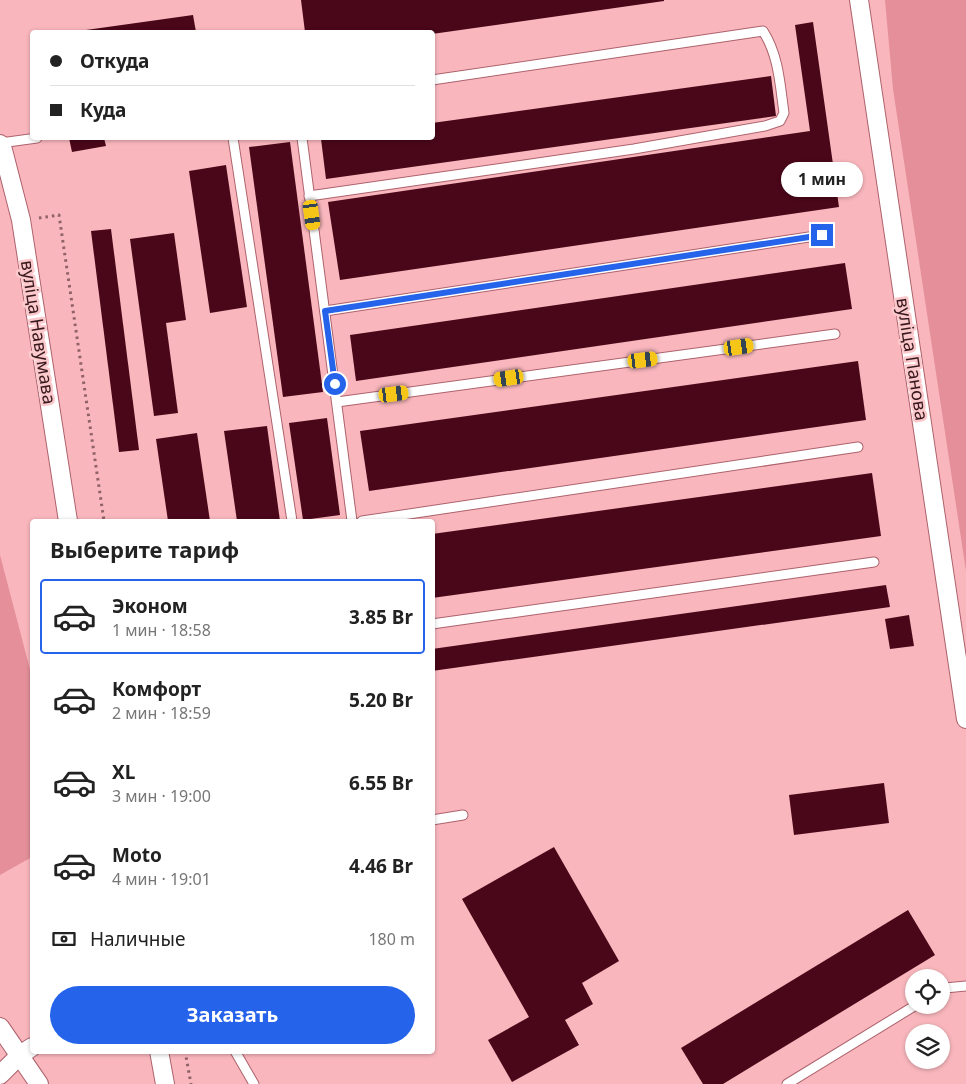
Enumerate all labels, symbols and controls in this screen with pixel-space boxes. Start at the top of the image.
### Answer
text: Откуда [80,48,149,74]
text: Куда [80,97,126,123]
callout: 1 мин [781,162,863,198]
text: 1 мин [798,168,846,190]
car [302,199,321,231]
route end [811,224,833,246]
street label: вуліца Навумава [16,258,62,406]
street label: вуліца Панова [891,296,935,422]
car [723,337,754,357]
car [627,351,658,369]
car [493,368,524,388]
route start [324,373,346,395]
car [378,385,409,403]
text: Выберите тариф [50,534,239,564]
text: Эконом [112,593,188,619]
icon: car [52,594,97,639]
text: 3.85 Br [349,604,413,630]
text: 1 мин · 18:58 [112,619,211,641]
text: Комфорт [112,676,201,702]
icon: car [52,677,97,722]
text: 5.20 Br [349,687,413,713]
text: 2 мин · 18:59 [112,702,211,724]
text: XL [112,759,135,785]
icon: car [52,760,97,805]
text: 6.55 Br [349,770,413,796]
text: 3 мин · 19:00 [112,785,211,807]
text: Moto [112,842,162,868]
icon: car [52,843,97,888]
text: 4.46 Br [349,853,413,879]
text: 4 мин · 19:01 [112,868,211,890]
icon: cash [50,925,78,953]
text: Наличные [90,926,185,952]
text: 180 m [368,928,415,950]
map controls [905,969,950,1069]
button: locate [905,969,950,1014]
button: Заказать [50,986,415,1044]
button: layers [905,1024,950,1069]

